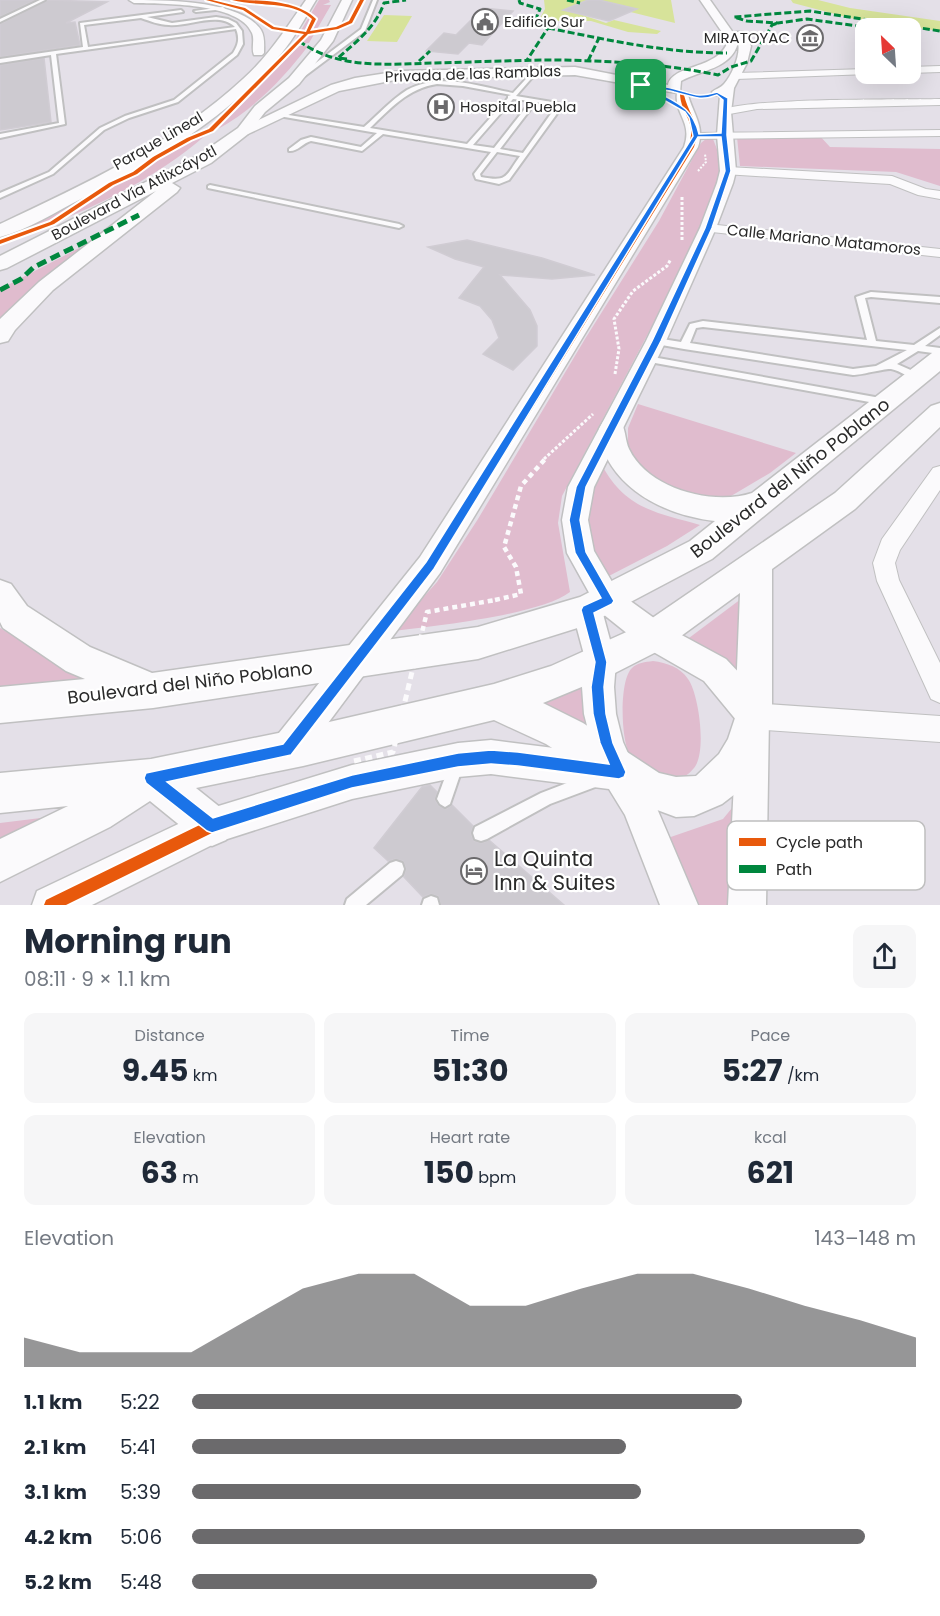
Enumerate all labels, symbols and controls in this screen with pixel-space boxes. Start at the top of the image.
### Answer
public building icon: Edificio Sur [470,7,500,37]
place label: Edificio Sur [504,11,585,32]
north arrow [855,18,921,84]
map controls [855,18,921,84]
museum icon: MIRATOYAC [795,23,825,53]
place label: MIRATOYAC [704,27,790,48]
pin [615,59,666,110]
street label: Privada de las Ramblas [384,60,562,87]
icon: arrive [624,68,657,101]
hospital icon: Hospital Puebla [426,92,456,122]
place label: Hospital Puebla [460,96,577,117]
street label: Parque Lineal [109,106,206,175]
street label: Boulevard Vía Atlixcáyotl [48,140,220,245]
street label: Calle Mariano Matamoros [726,219,922,260]
street label: Boulevard del Niño Poblano [685,392,895,563]
street label: Boulevard del Niño Poblano [66,655,314,710]
legend [727,821,925,890]
text: Cycle path [776,831,863,854]
place label: La Quinta Inn & Suites [494,844,615,897]
hotel icon: La Quinta Inn & Suites [459,856,489,886]
text: Path [776,858,812,881]
text: Morning run [24,918,232,965]
button: share [853,925,916,988]
text: 08:11 · 9 × 1.1 km [24,965,171,993]
text: Distance [135,1024,205,1047]
text: Time [450,1024,489,1047]
text: Pace [750,1024,790,1047]
text: 9.45 [122,1049,189,1092]
text: 51:30 [431,1049,509,1092]
text: 5:27 [721,1049,783,1092]
text: km [189,1064,218,1087]
text: /km [783,1064,819,1087]
text: Elevation [134,1126,206,1149]
text: Heart rate [430,1126,510,1149]
text: kcal [754,1126,787,1149]
text: 63 [141,1151,178,1194]
text: 150 [424,1151,474,1194]
text: 621 [747,1151,794,1194]
text: m [178,1166,199,1189]
text: bpm [474,1166,516,1189]
text: Elevation [24,1224,114,1252]
text: 143–148 m [814,1224,916,1252]
text: 1.1 km [24,1388,82,1416]
text: 5:22 [120,1388,160,1416]
text: 2.1 km [24,1433,86,1461]
text: 5:41 [120,1433,156,1461]
text: 3.1 km [24,1478,87,1506]
text: 5:39 [120,1478,161,1506]
text: 4.2 km [24,1523,92,1551]
text: 5:06 [120,1523,162,1551]
text: 5.2 km [24,1568,92,1596]
text: 5:48 [120,1568,162,1596]

